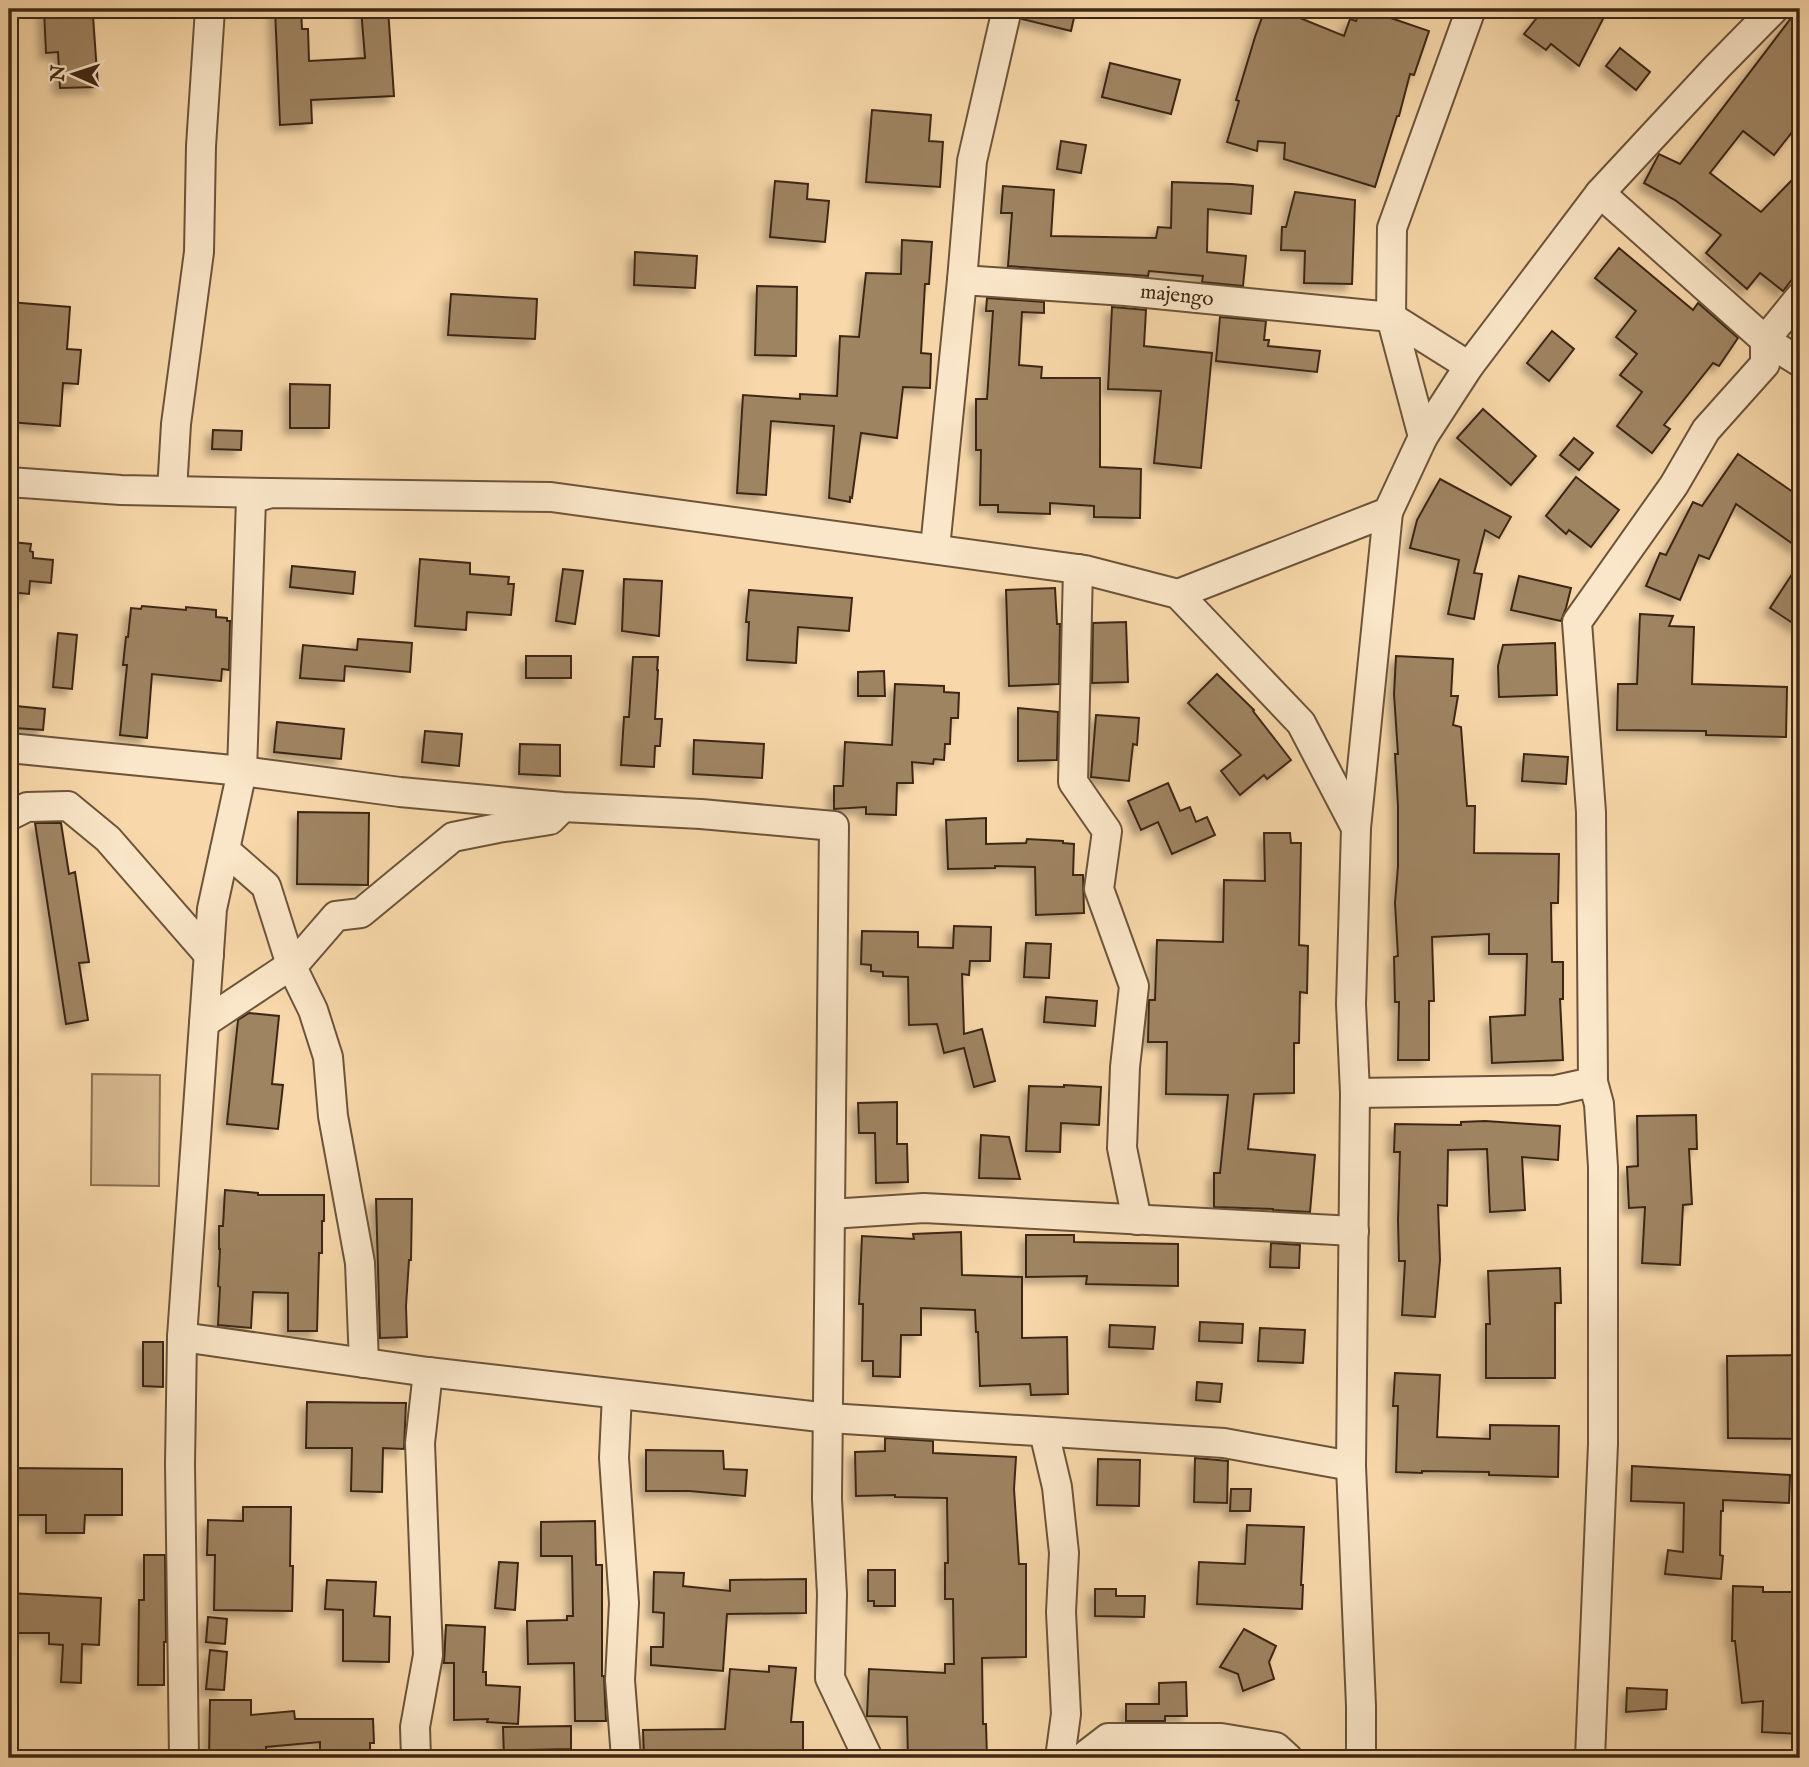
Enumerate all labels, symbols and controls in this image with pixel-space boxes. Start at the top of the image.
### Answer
north arrow [38,38,108,108]
text: N [47,64,71,83]
street label: majengo [1139,279,1215,313]

